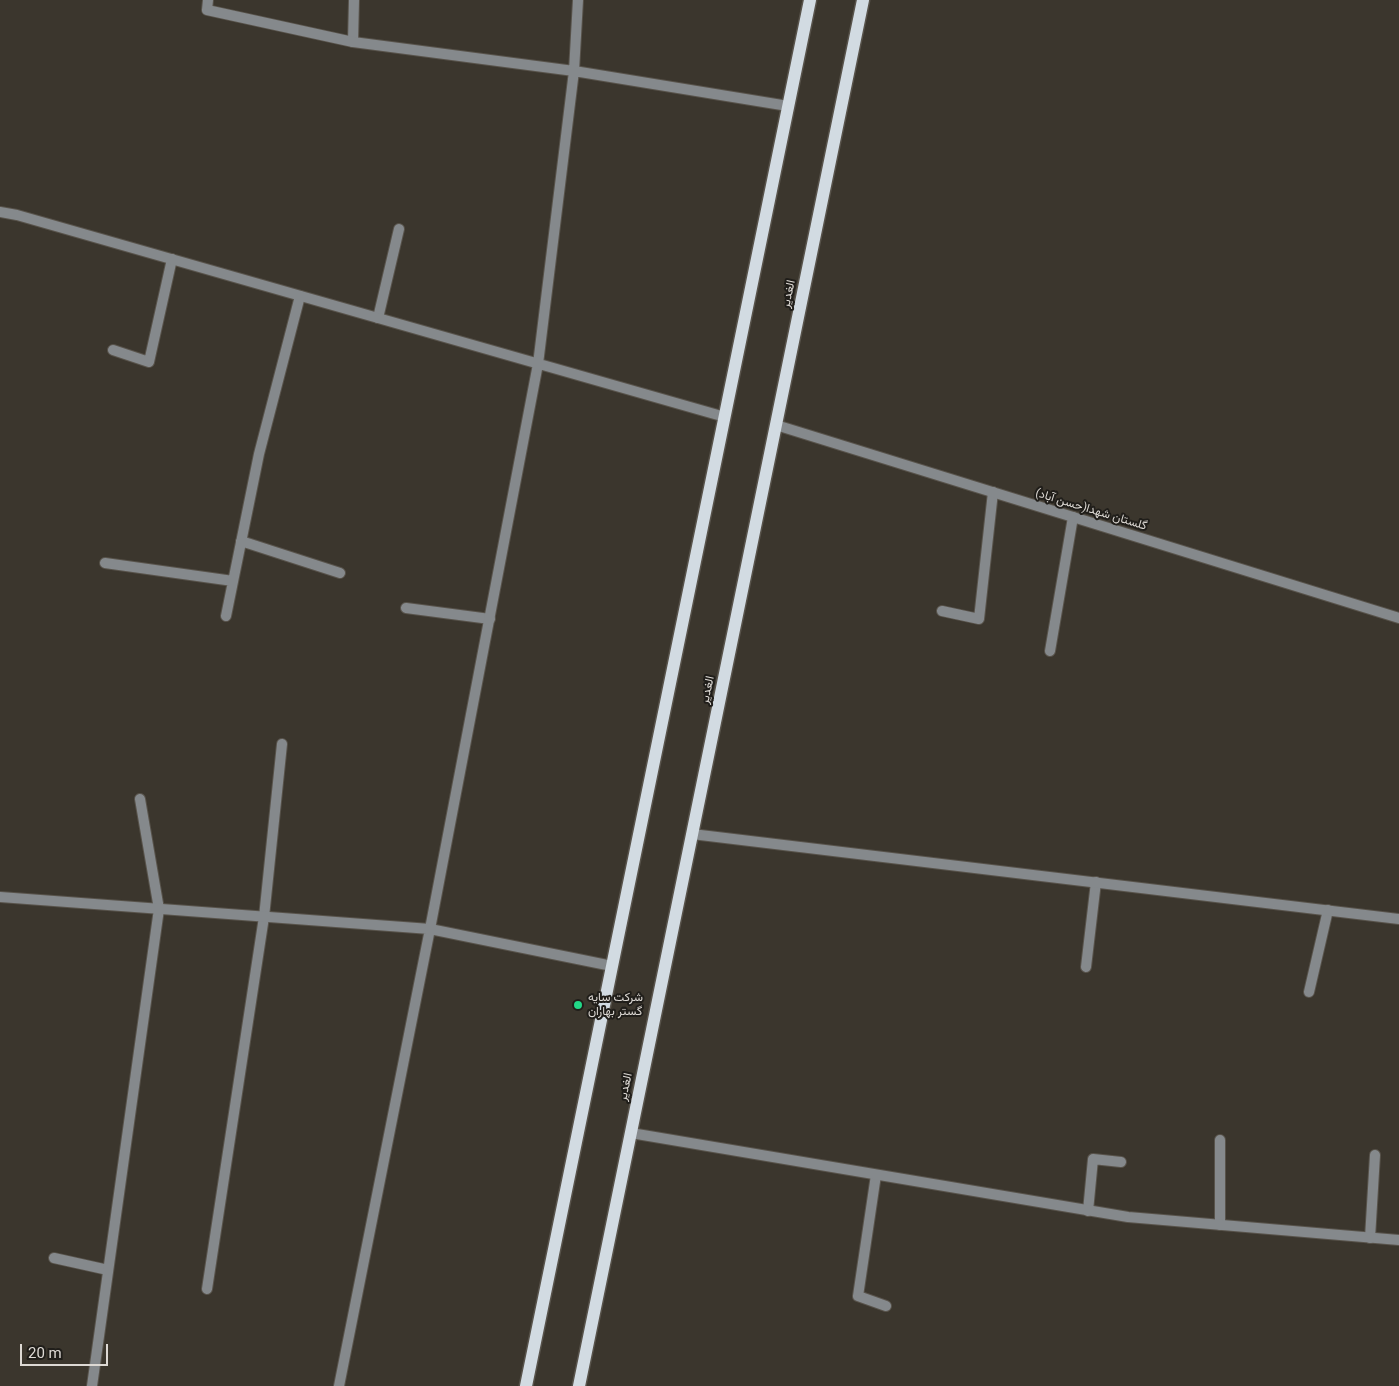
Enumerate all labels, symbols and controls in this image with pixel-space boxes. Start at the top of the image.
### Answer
street label: الغدیر [779,279,799,309]
street label: گلستان شهدا(حسن آباد) [1033,486,1149,534]
street label: الغدیر [698,675,718,705]
place label: شرکت سایه گستر بهاران [588,991,643,1019]
marker: شرکت سایه گستر بهاران [572,999,584,1011]
street label: الغدیر [616,1072,636,1102]
scale bar [22,1334,110,1366]
text: 20 m [28,1344,62,1362]

